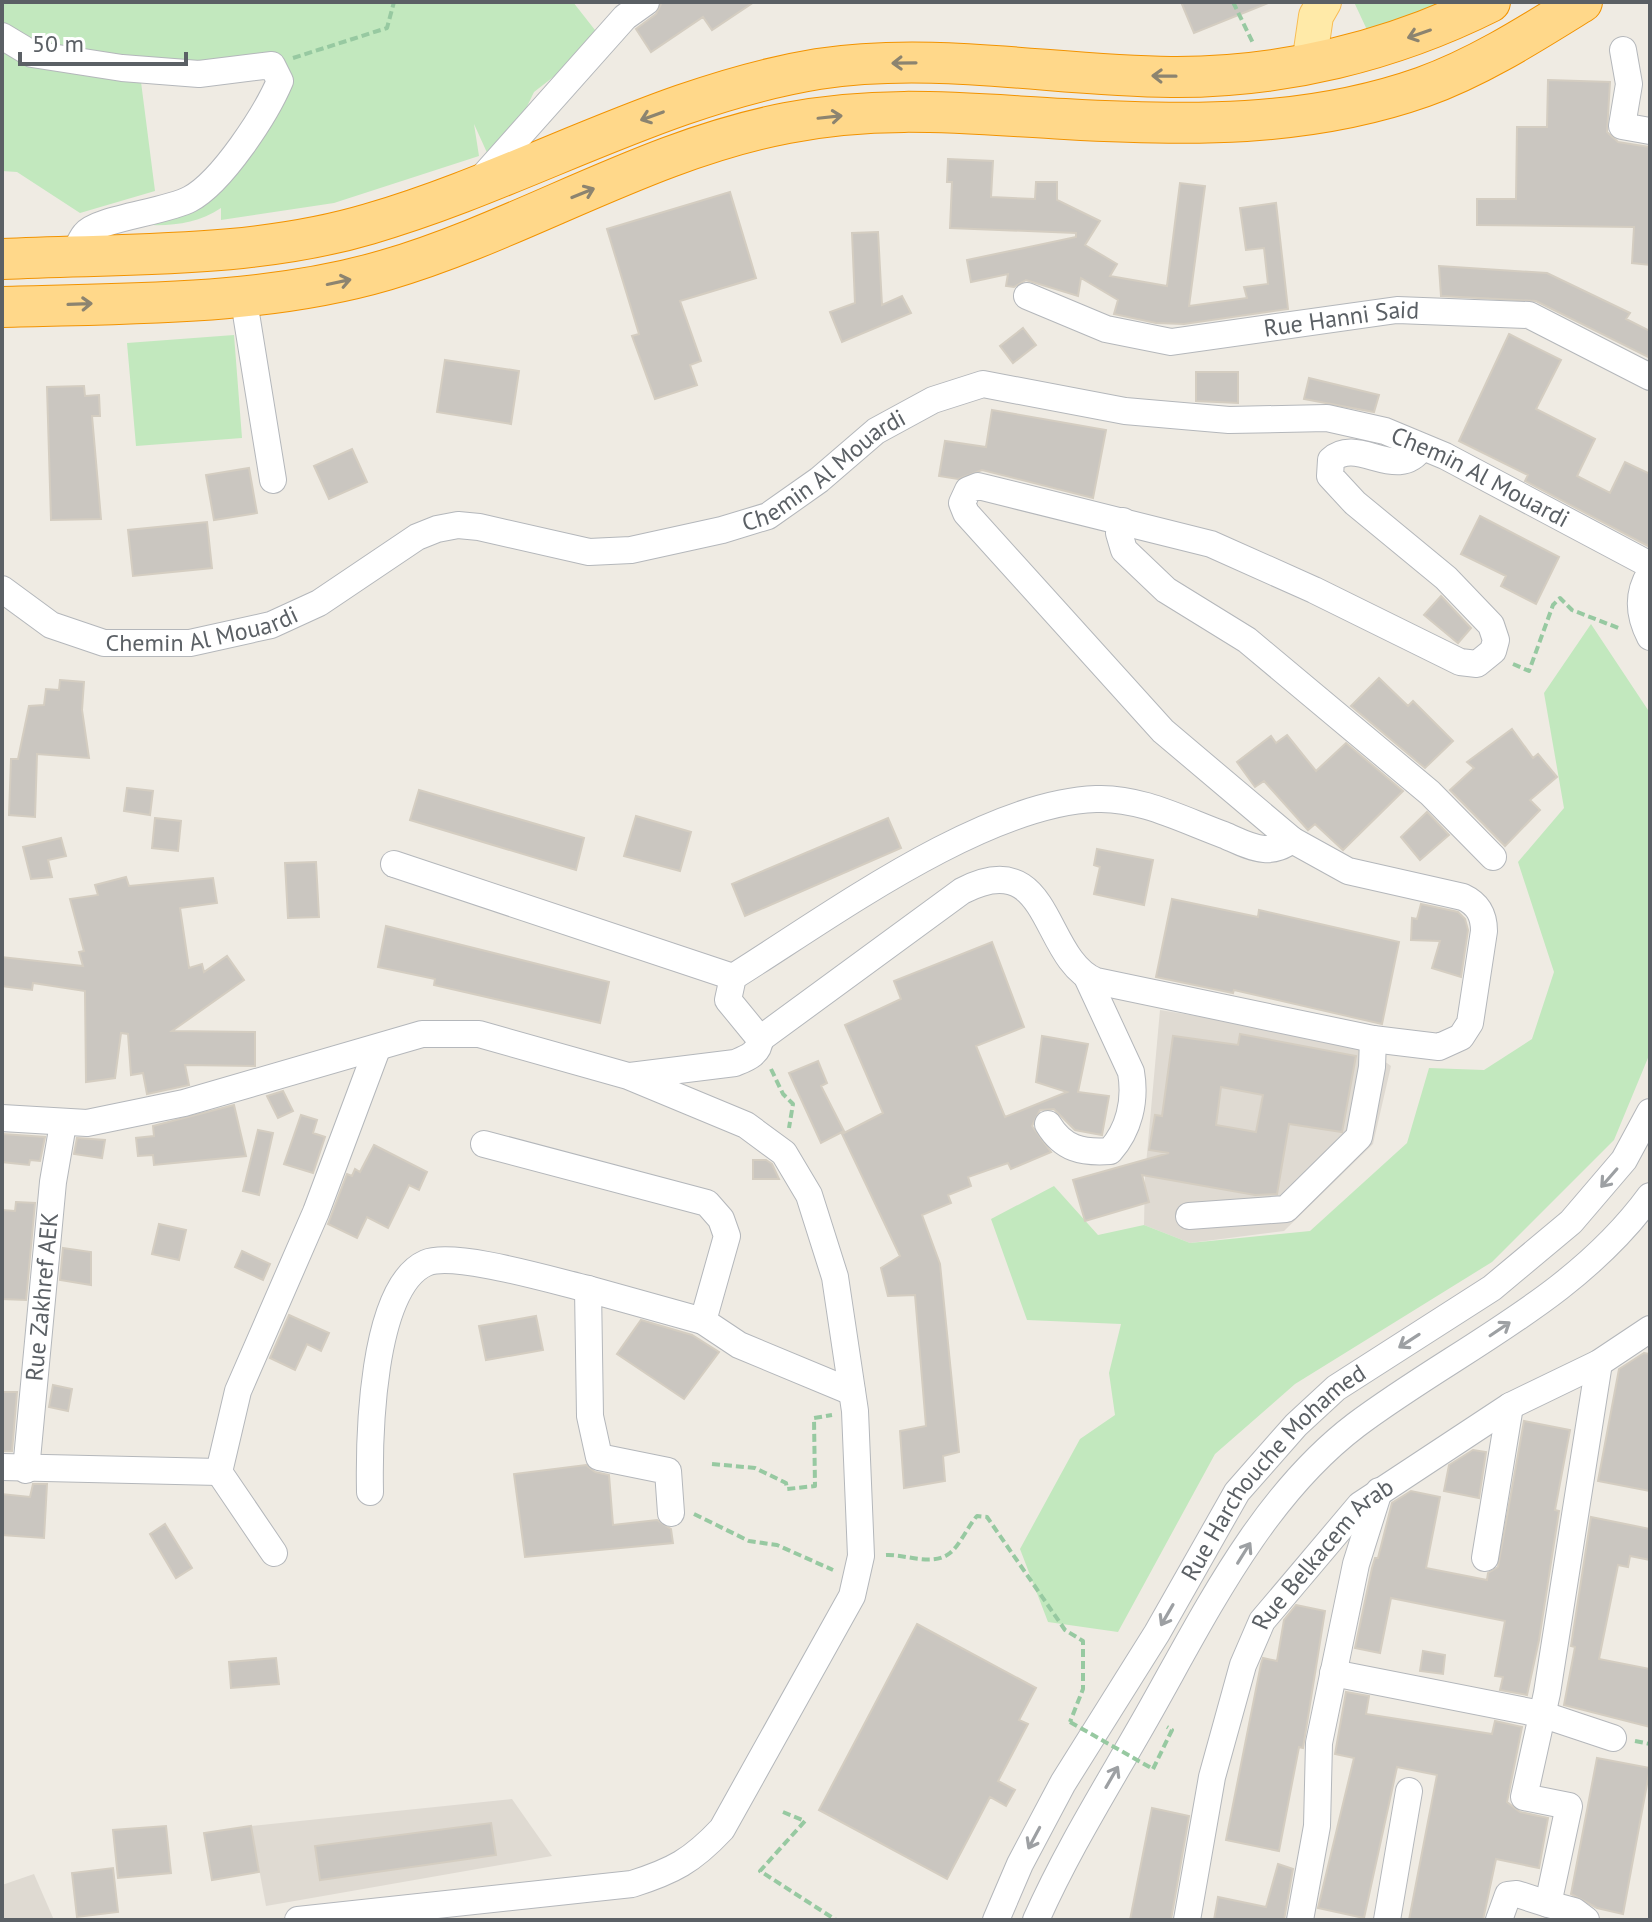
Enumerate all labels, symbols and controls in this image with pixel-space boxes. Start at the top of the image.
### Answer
scale bar [20,16,186,66]
text: 50 m [32,28,84,59]
one-way arrow [1407,28,1432,42]
one-way arrow [891,55,918,71]
one-way arrow [1151,69,1178,84]
one-way arrow [816,109,843,124]
one-way arrow [640,110,665,125]
one-way arrow [570,185,595,199]
one-way arrow [325,274,351,289]
street label: Rue Hanni Said [1262,294,1420,344]
one-way arrow [66,297,93,312]
street label: Chemin Al Mouardi [738,402,911,538]
street label: Chemin Al Mouardi [1387,419,1575,534]
street label: Chemin Al Mouardi [105,599,303,658]
one-way arrow [1600,1167,1618,1188]
street label: Rue Zakhref AEK [18,1211,65,1383]
one-way arrow [1488,1321,1510,1338]
one-way arrow [1398,1333,1420,1350]
street label: Rue Harchouche Mohamed [1174,1357,1371,1586]
street label: Rue Belkacem Arab [1244,1471,1399,1634]
one-way arrow [1236,1542,1252,1565]
one-way arrow [1159,1603,1175,1626]
one-way arrow [1104,1766,1120,1789]
one-way arrow [1025,1826,1041,1850]

